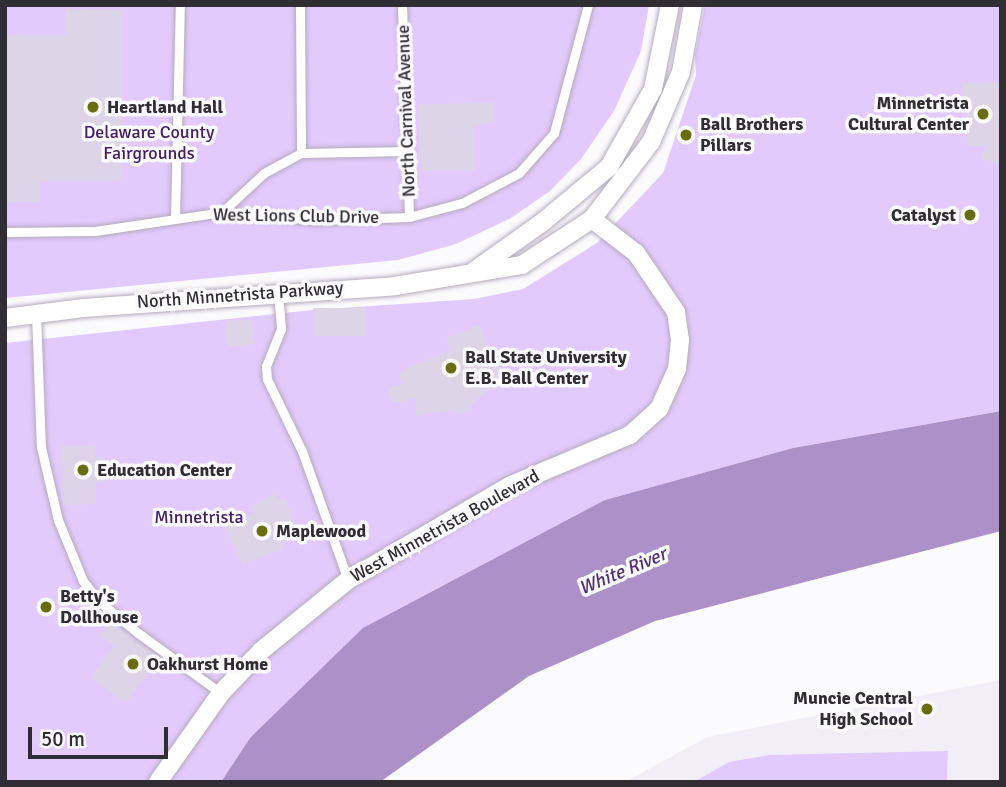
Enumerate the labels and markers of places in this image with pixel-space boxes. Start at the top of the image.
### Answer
place label: Minnetrista Cultural Center [848,93,969,136]
place label: Heartland Hall [107,96,223,118]
marker: Heartland Hall [85,99,101,115]
marker: Minnetrista Cultural Center [975,106,991,122]
place label: Ball Brothers Pillars [700,114,803,156]
marker: Ball Brothers Pillars [678,127,694,143]
place label: Catalyst [891,204,956,226]
marker: Catalyst [962,207,978,223]
place label: Ball State University E.B. Ball Center [465,347,627,390]
marker: Ball State University E.B. Ball Center [443,360,459,376]
place label: Education Center [97,459,232,481]
marker: Education Center [75,462,91,478]
place label: Maplewood [276,520,366,542]
marker: Maplewood [254,523,270,539]
place label: Betty's Dollhouse [60,586,138,628]
marker: Betty's Dollhouse [38,599,54,615]
place label: Oakhurst Home [147,653,268,675]
marker: Oakhurst Home [125,656,141,672]
place label: Muncie Central High School [793,688,913,730]
marker: Muncie Central High School [919,701,935,717]

